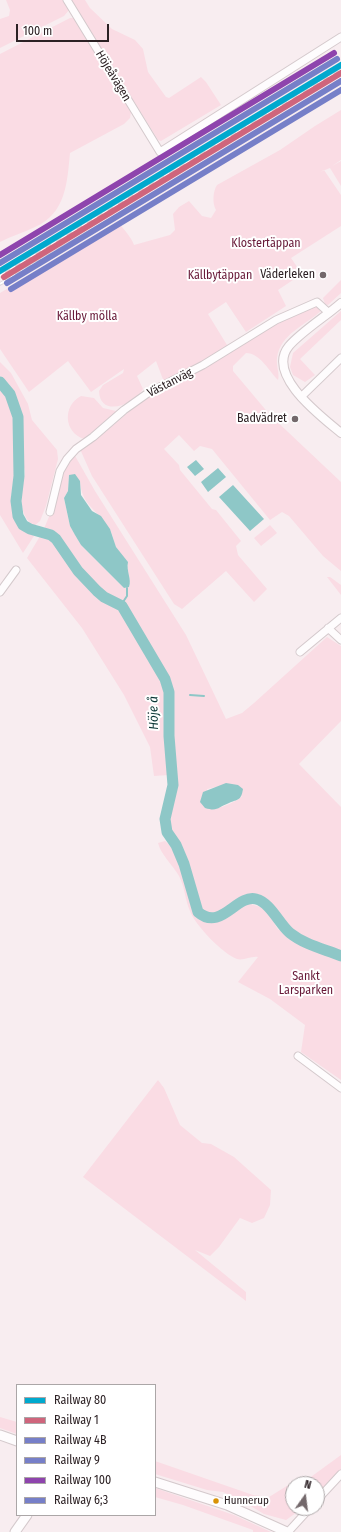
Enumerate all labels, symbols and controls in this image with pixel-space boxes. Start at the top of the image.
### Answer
scale bar [18,16,111,42]
text: 100 m [23,24,52,38]
street label: Höjeåvägen [92,48,134,104]
park label: Klostertäppan [231,237,301,251]
place label: Väderleken [260,268,315,282]
park label: Källbytäppan [188,269,252,283]
marker: Väderleken [318,270,328,280]
park label: Källby mölla [57,310,117,324]
street label: Västanväg [145,365,195,401]
place label: Badvädret [237,412,287,426]
marker: Badvädret [290,414,300,424]
water label: Höje å [146,696,162,730]
park label: Sankt Larsparken [279,970,333,998]
legend [16,1384,156,1516]
text: Railway 80 [54,1393,106,1407]
text: Railway 1 [54,1413,99,1427]
text: Railway 4B [54,1433,106,1447]
text: Railway 9 [54,1453,100,1467]
text: Railway 100 [54,1473,111,1487]
north arrow [285,1476,325,1516]
text: N [303,1478,313,1492]
text: Railway 6;3 [54,1493,108,1507]
place label: Hunnerup [224,1494,269,1508]
marker: Hunnerup [211,1496,221,1506]

